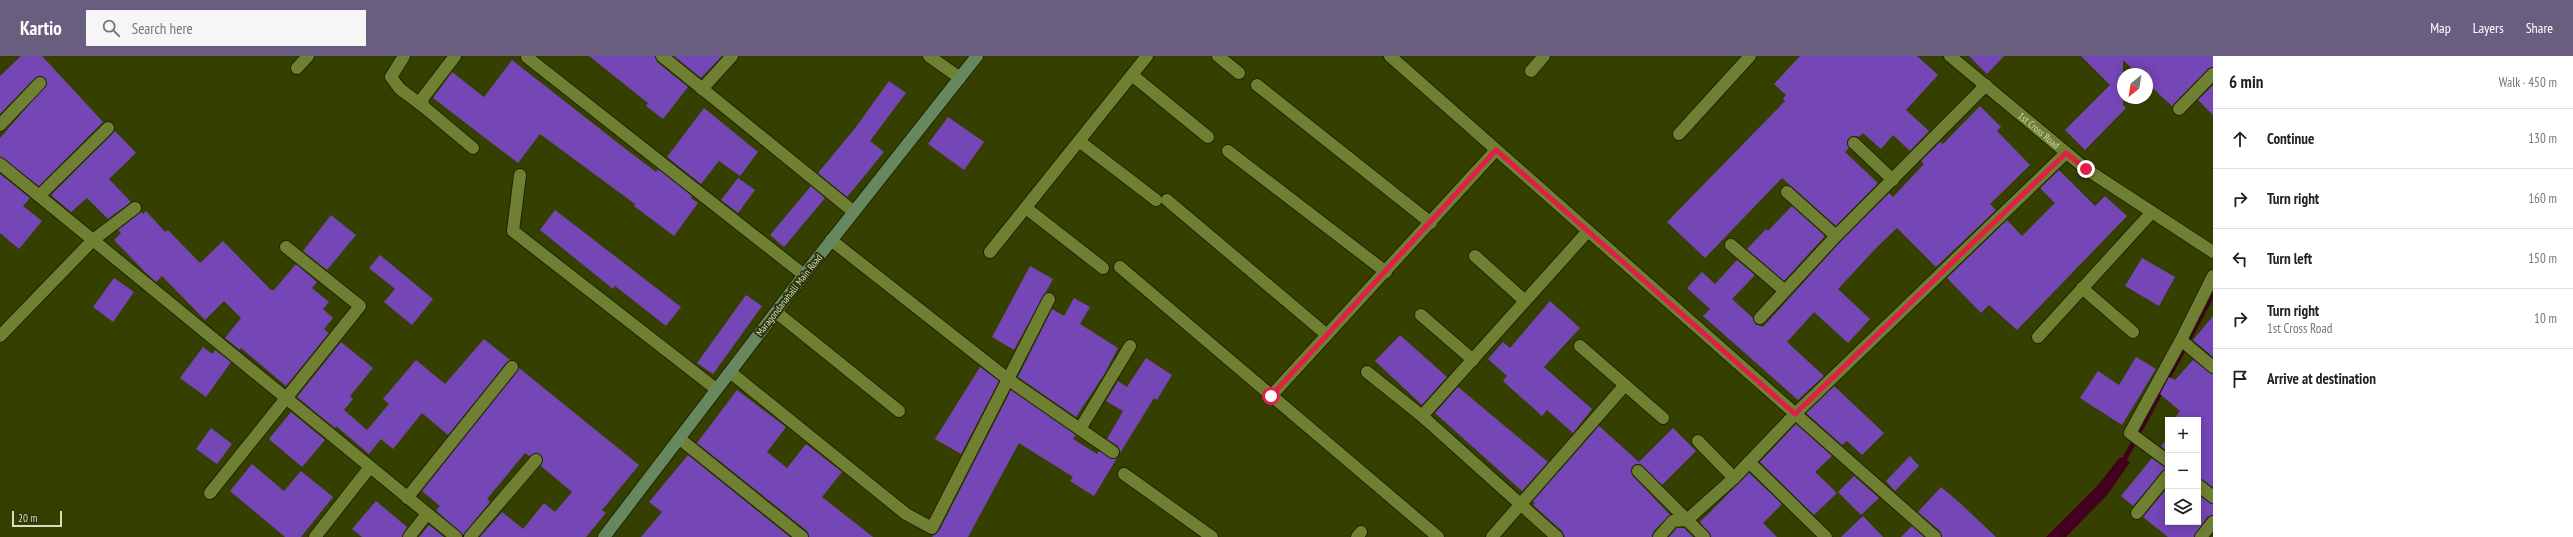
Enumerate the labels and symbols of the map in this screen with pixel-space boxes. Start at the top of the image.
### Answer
north arrow [2117,68,2153,104]
street label: 1st Cross Road [2016,109,2063,151]
route end [2077,160,2095,178]
street label: Maragondanahalli Main Road [753,251,825,339]
route start [1262,387,1280,405]
scale bar [12,509,62,528]

